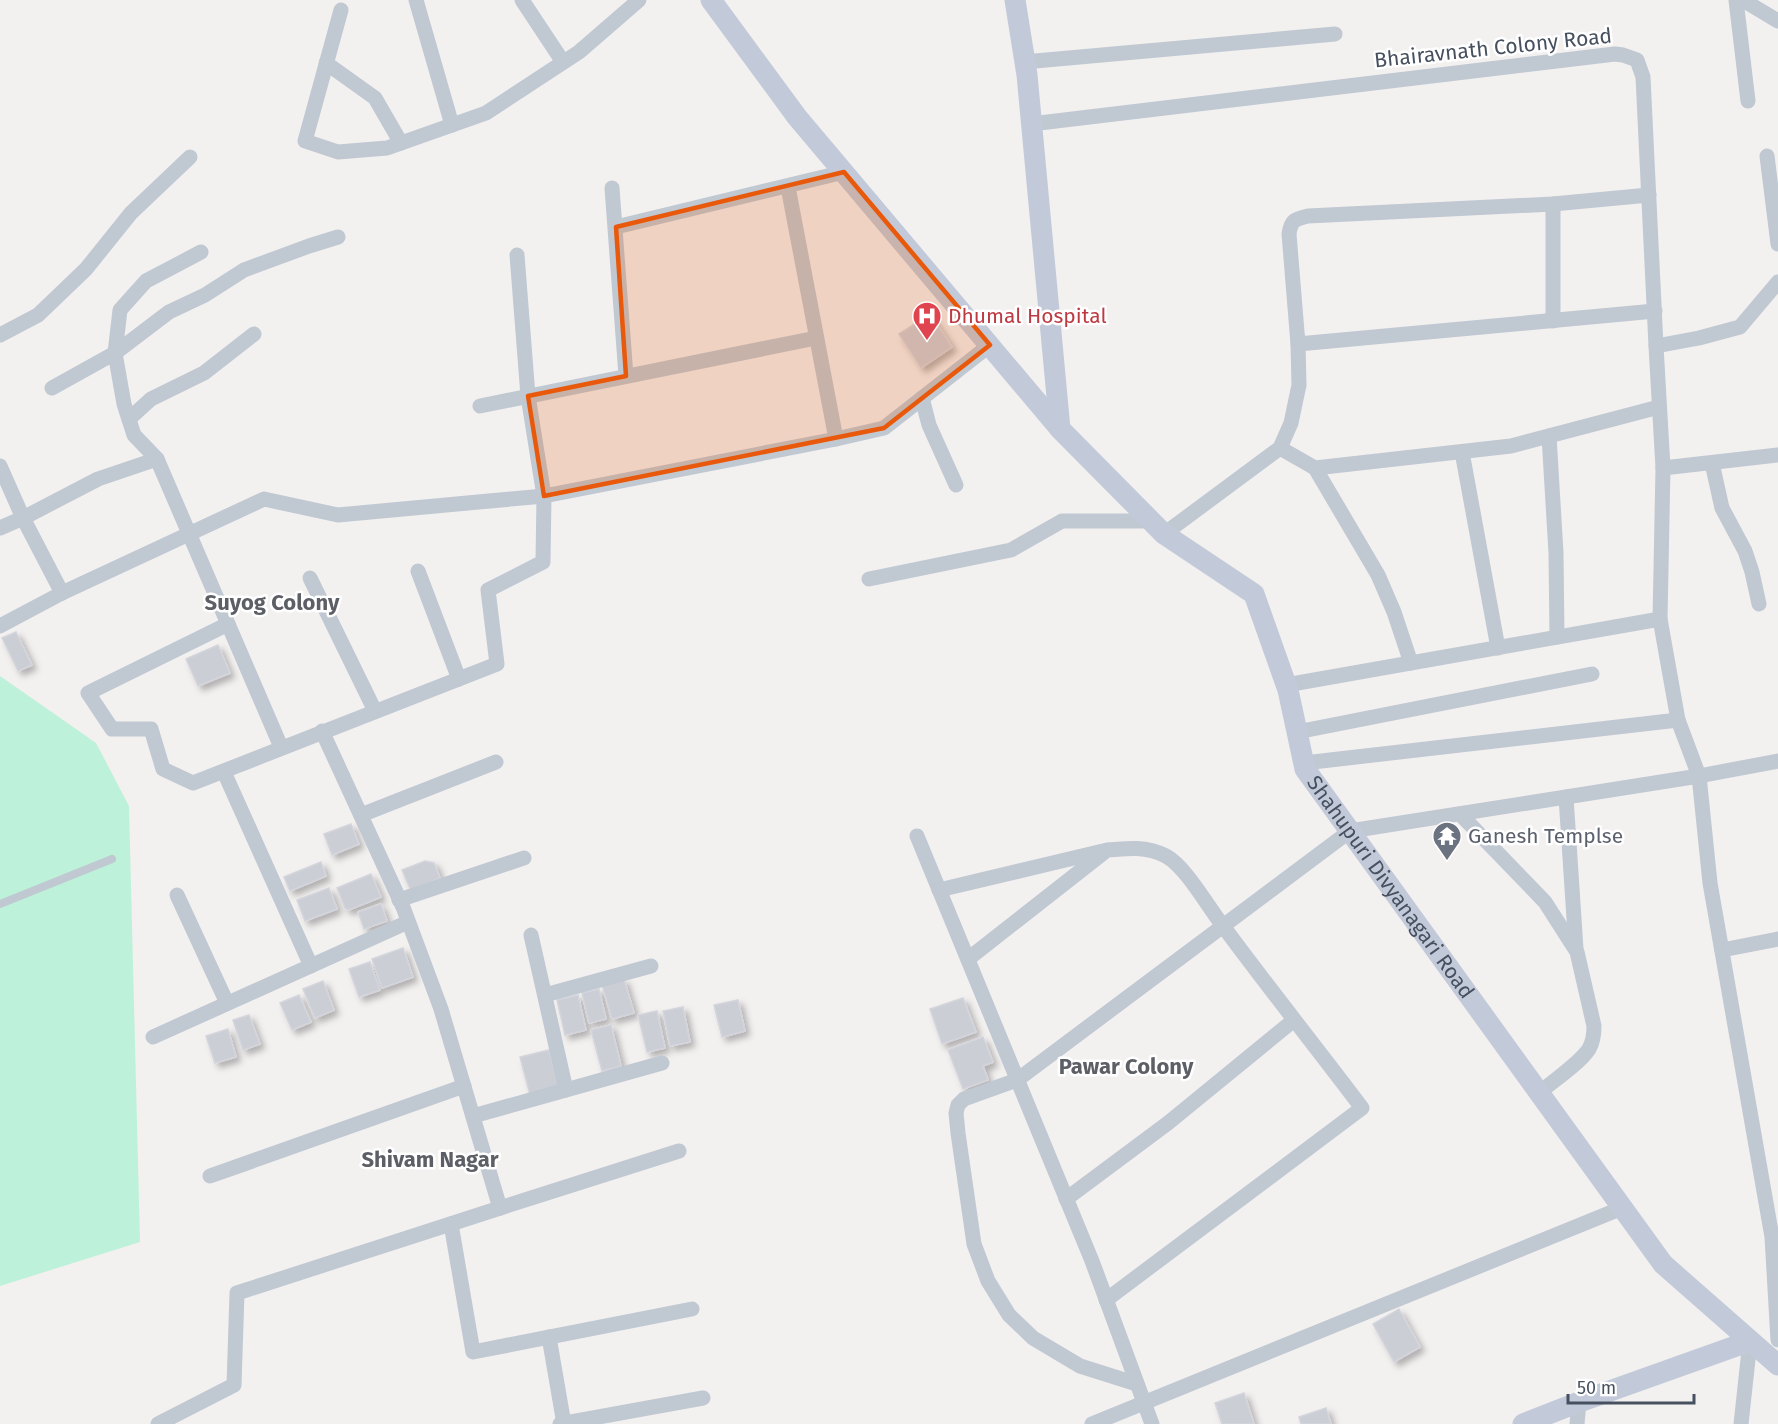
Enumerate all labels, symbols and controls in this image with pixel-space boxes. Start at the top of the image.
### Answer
street label: Bhairavnath Colony Road [1373,23,1613,73]
hospital icon: Dhumal Hospital [911,300,943,342]
place label: Dhumal Hospital [948,303,1107,329]
district label: Suyog Colony [205,589,340,616]
street label: Shahupuri Divyanagari Road [1301,771,1480,1004]
temple icon: Ganesh Templse [1431,820,1463,862]
place label: Ganesh Templse [1468,823,1623,849]
district label: Pawar Colony [1059,1053,1194,1080]
district label: Shivam Nagar [361,1146,499,1173]
scale bar [1568,1367,1694,1405]
text: 50 m [1577,1377,1616,1399]

